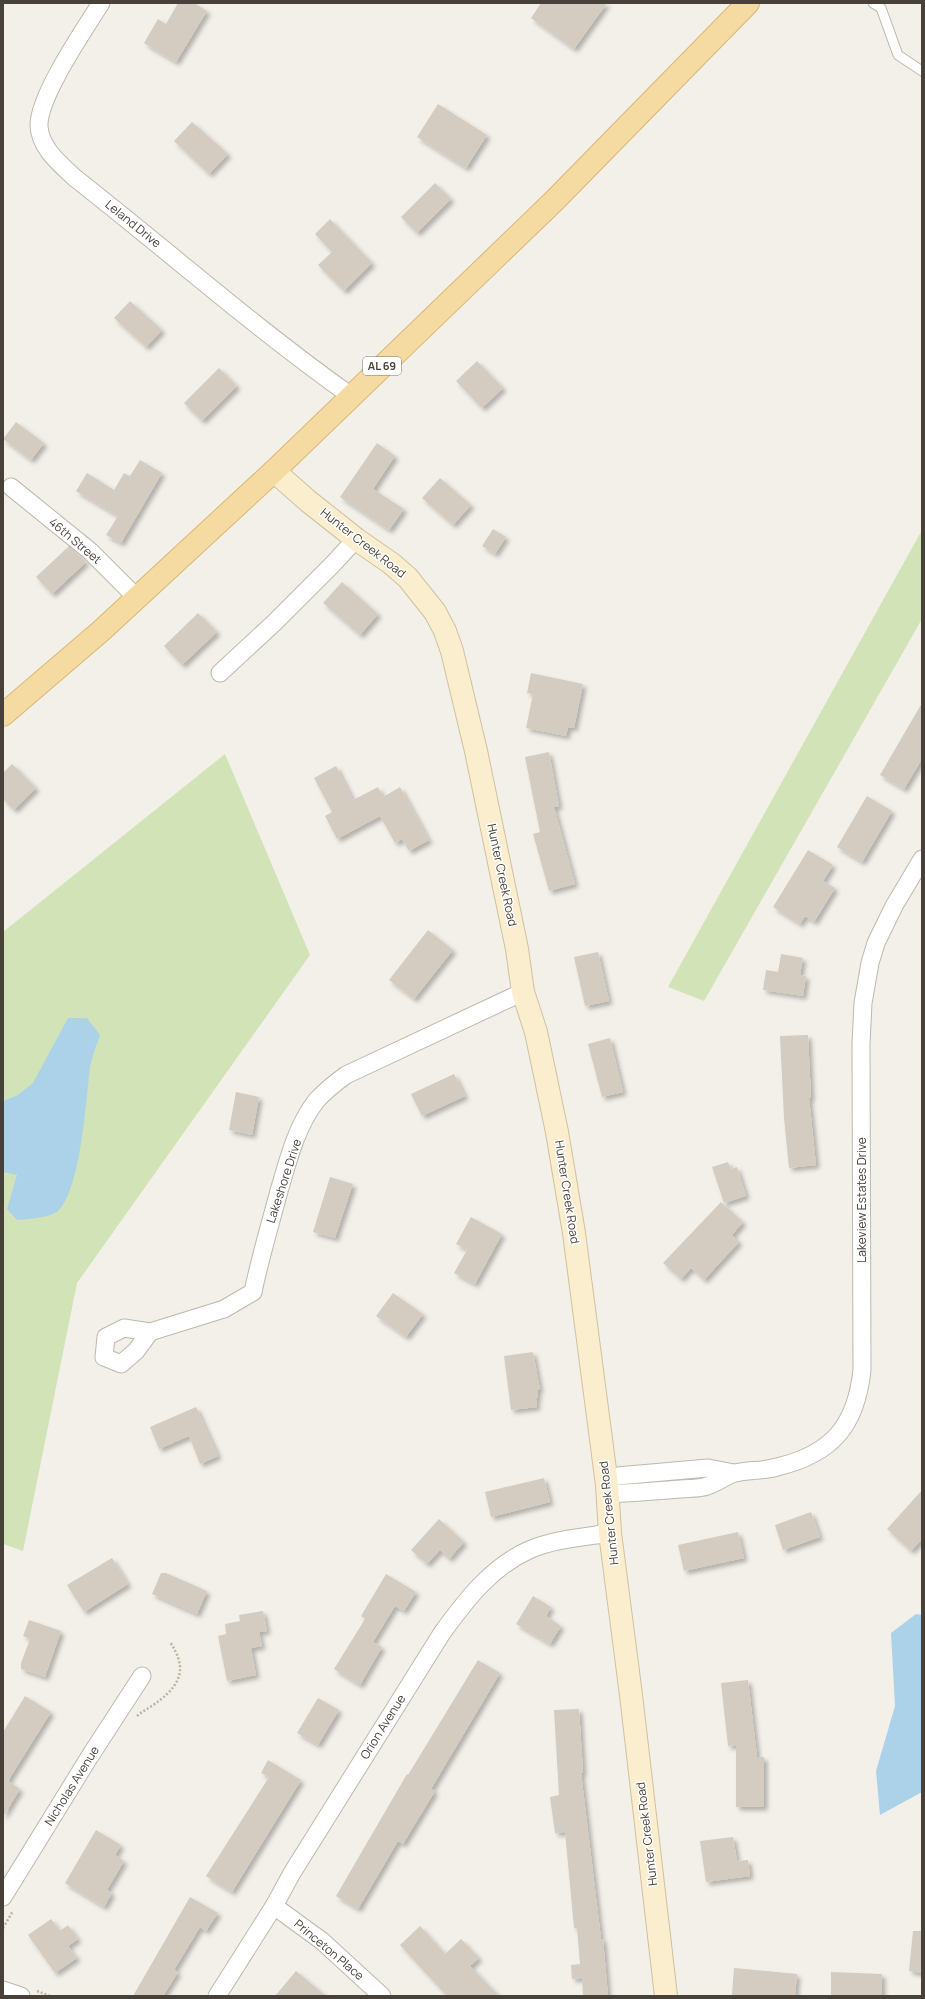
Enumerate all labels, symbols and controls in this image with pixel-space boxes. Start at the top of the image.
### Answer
street label: Leland Drive [102,196,165,251]
road number: AL 69 [363,357,401,375]
street label: Hunter Creek Road [317,504,410,581]
street label: 46th Street [45,514,105,568]
street label: Hunter Creek Road [483,822,522,928]
street label: Lakeshore Drive [262,1136,305,1225]
street label: Lakeview Estates Drive [853,1137,870,1263]
street label: Hunter Creek Road [551,1139,584,1245]
street label: Hunter Creek Road [595,1460,622,1566]
street label: Orion Avenue [356,1691,409,1762]
street label: Nicholas Avenue [40,1743,103,1829]
street label: Hunter Creek Road [632,1781,661,1887]
street label: Princeton Place [291,1915,368,1984]

